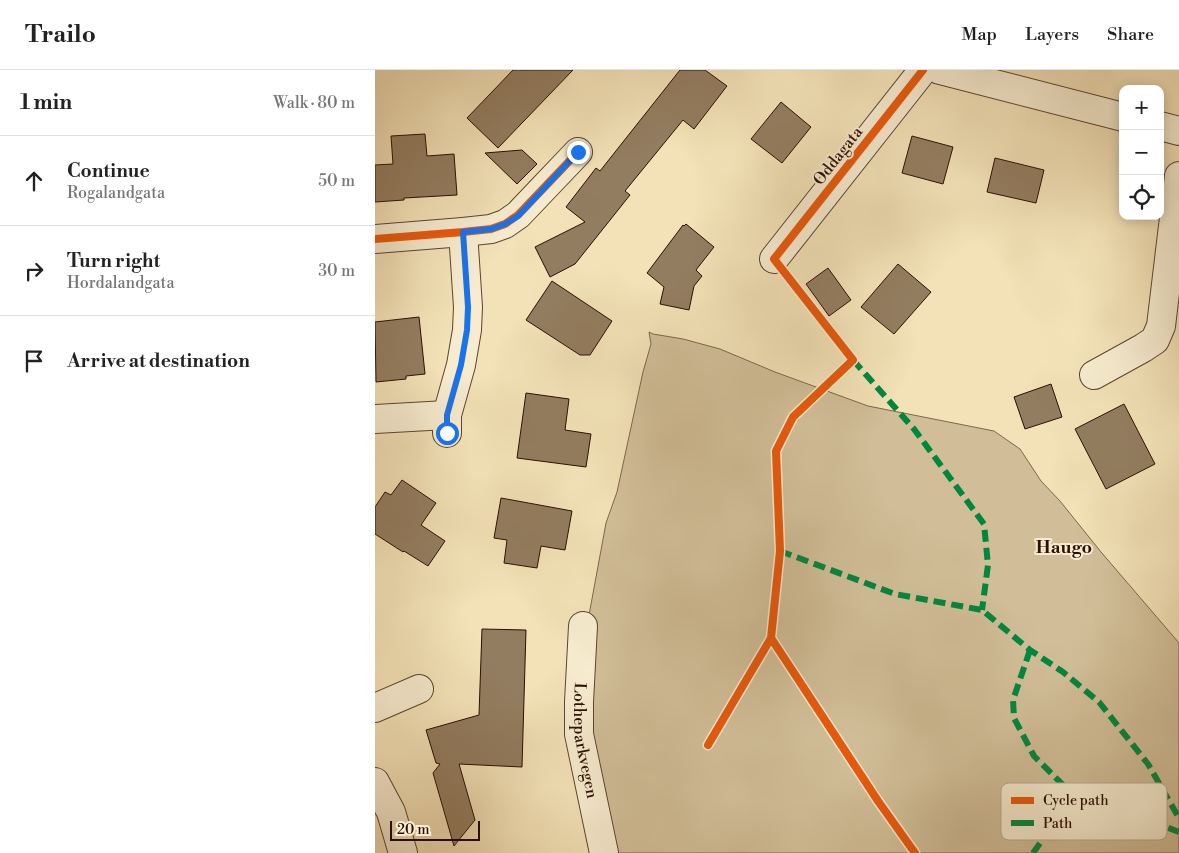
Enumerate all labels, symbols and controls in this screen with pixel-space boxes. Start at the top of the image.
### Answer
text: Trailo [25,20,96,50]
text: Map [962,23,997,46]
text: Layers [1025,23,1079,46]
text: Share [1107,23,1154,46]
map controls [1119,85,1164,220]
button: + [1119,85,1164,130]
text: 1 min [20,90,72,116]
text: Walk · 80 m [273,93,355,113]
street label: Oddagata [809,122,868,189]
button: − [1119,130,1164,175]
route end [567,141,590,164]
text: Continue [67,159,150,183]
icon: ahead [20,167,48,195]
text: 50 m [318,171,355,191]
button: locate [1119,175,1164,220]
text: Rogalandgata [67,183,165,203]
text: Turn right [67,249,160,273]
icon: right [20,257,48,285]
text: 30 m [318,261,355,281]
text: Hordalandgata [67,273,175,293]
icon: arrive [20,347,48,375]
text: Arrive at destination [67,349,250,373]
route start [436,422,459,445]
district label: Haugo [1036,536,1092,559]
street label: Lotheparkvegen [569,682,602,800]
legend [1001,783,1167,840]
text: Cycle path [1043,792,1109,810]
text: Path [1043,815,1073,833]
scale bar [390,818,480,841]
text: 20 m [397,821,429,839]

